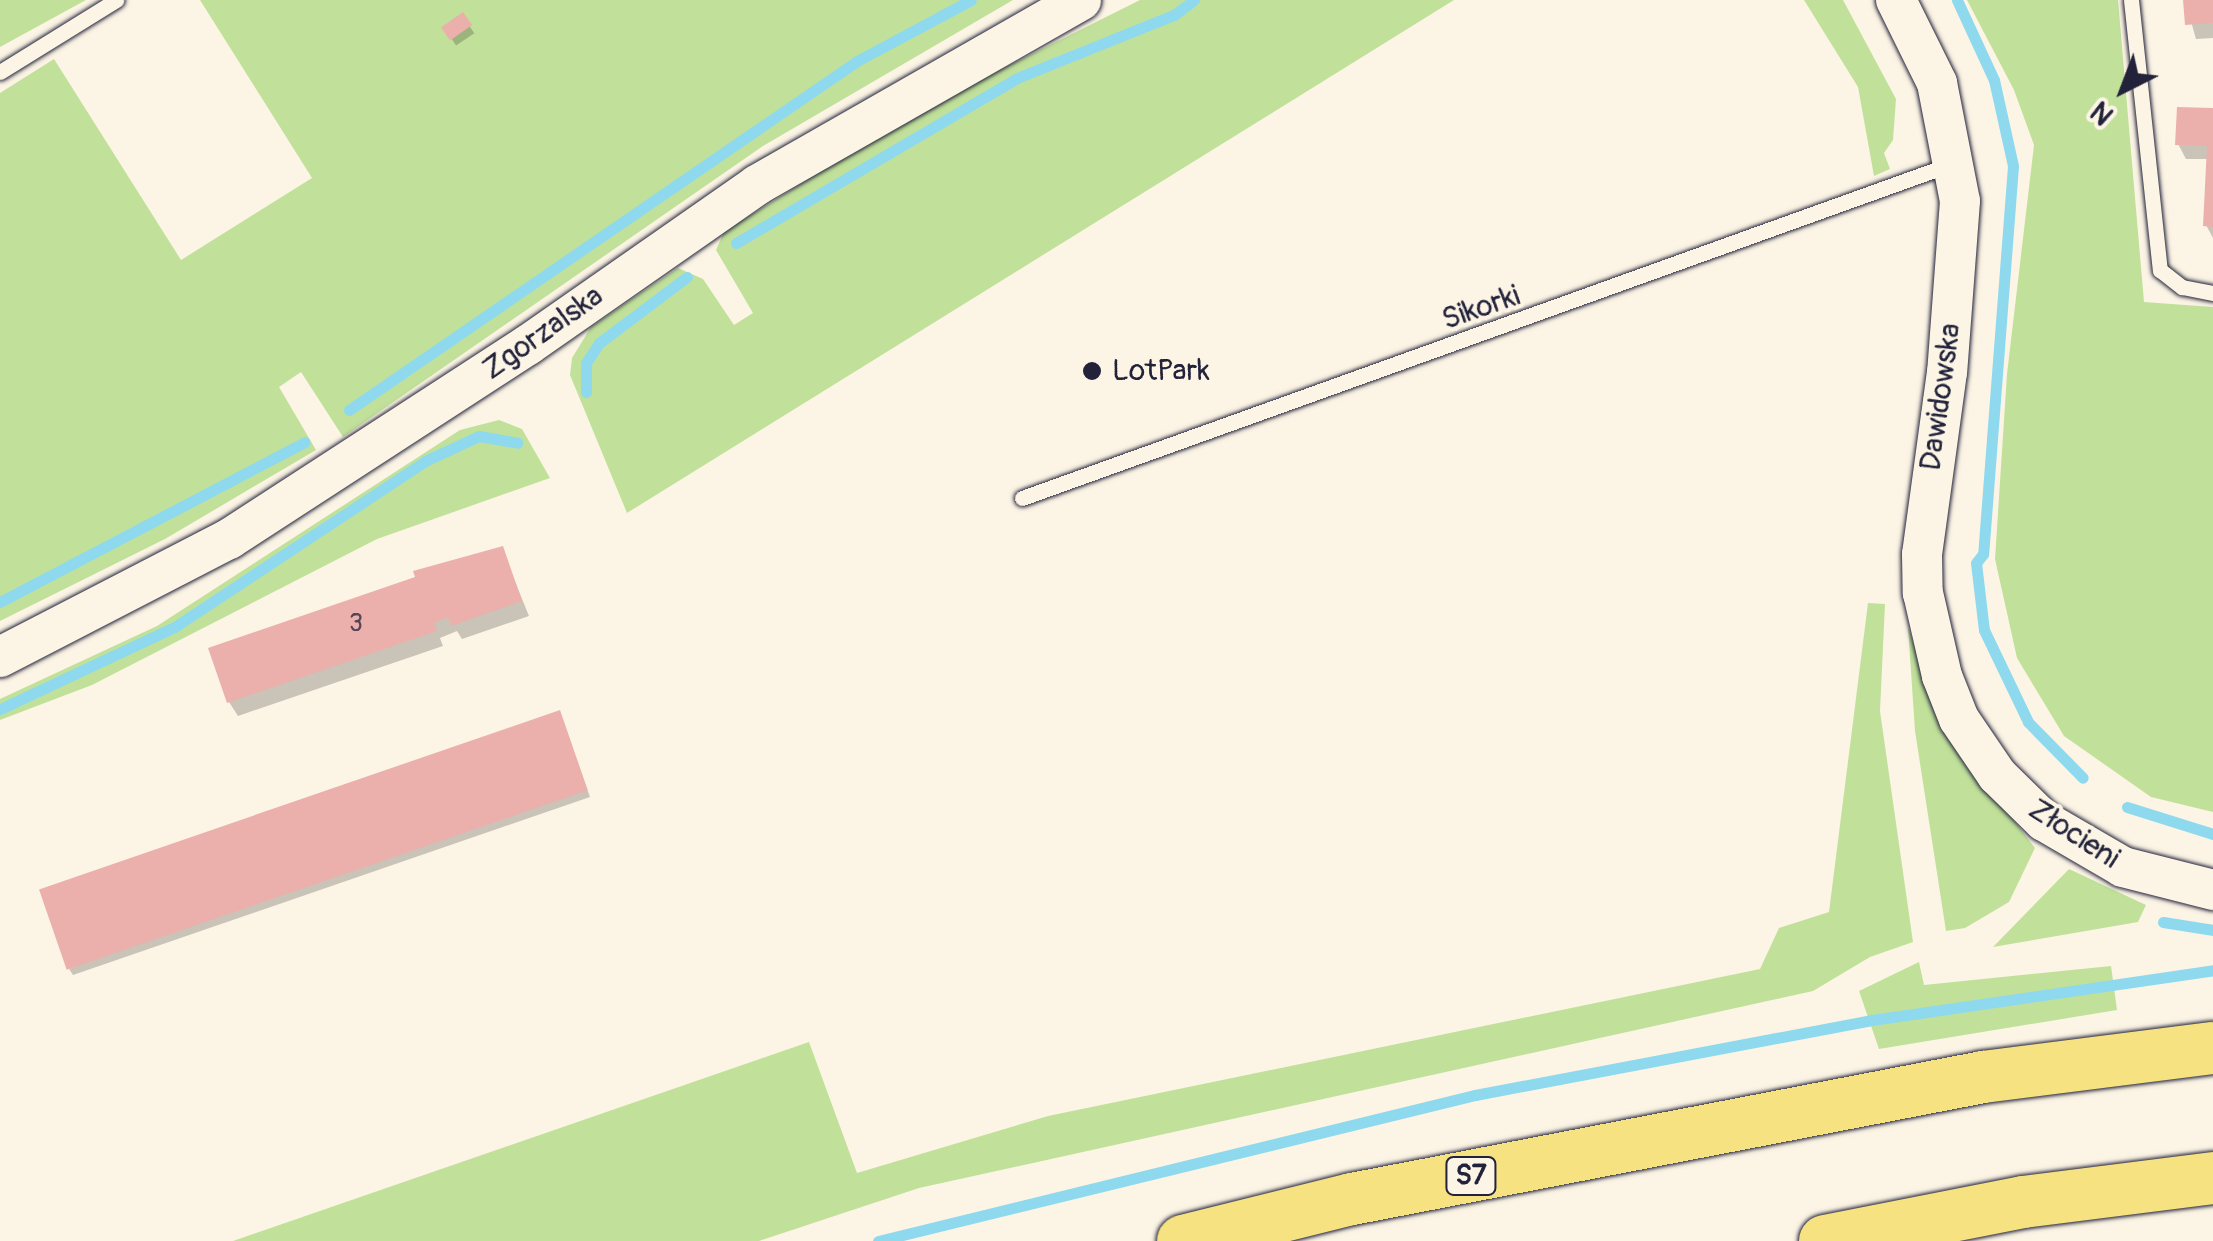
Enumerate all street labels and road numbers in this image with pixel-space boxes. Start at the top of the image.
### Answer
street label: Zgorzalska [476,278,610,388]
street label: Sikorki [1437,278,1525,338]
street label: Dawidowska [1913,321,1969,473]
street label: Złocieni [2022,791,2126,877]
road number: S7 [1444,1153,1498,1199]

